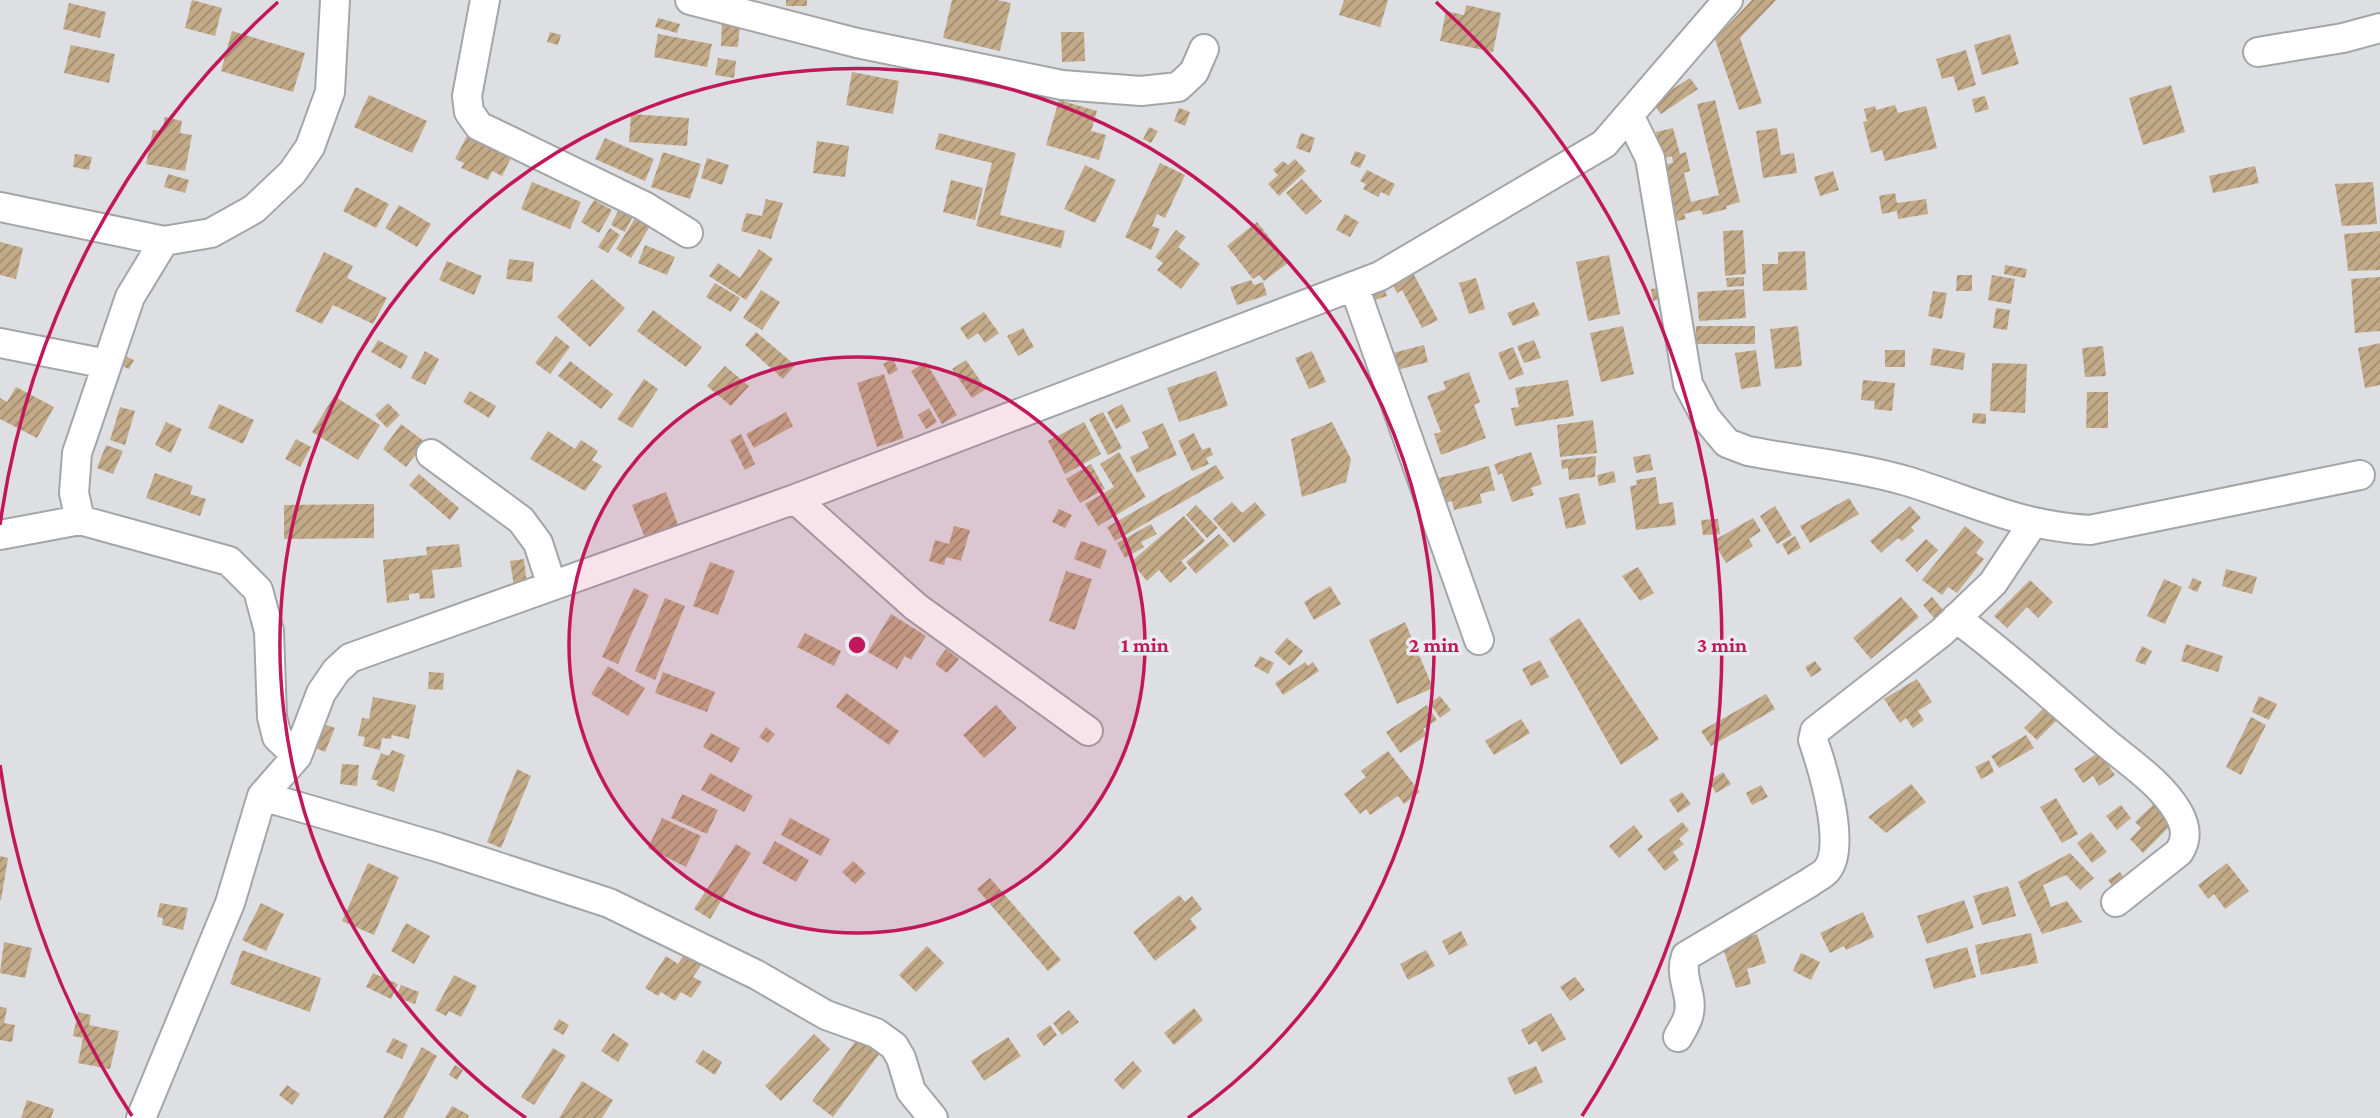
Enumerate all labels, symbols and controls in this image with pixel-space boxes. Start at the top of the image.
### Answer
centre of rings [845,633,869,657]
text: 1 min [1121,633,1169,657]
text: 2 min [1409,633,1459,657]
text: 3 min [1697,633,1747,657]

